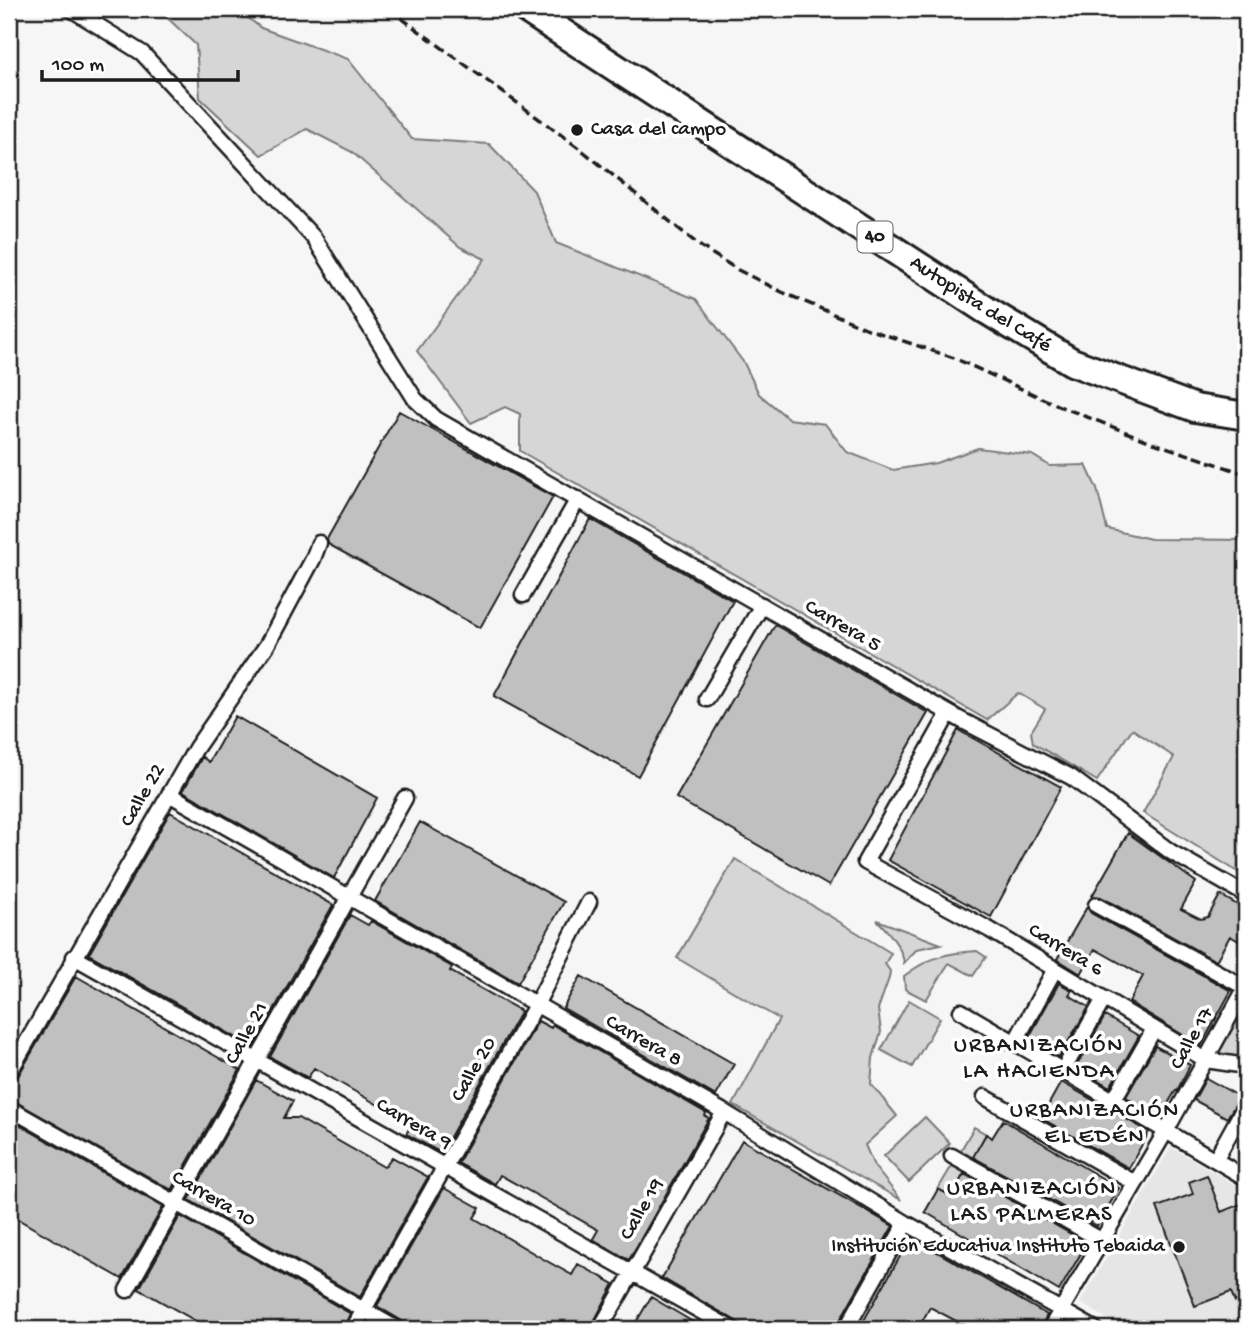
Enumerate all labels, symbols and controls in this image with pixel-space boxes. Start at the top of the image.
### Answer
scale bar [42,38,238,82]
text: 100 m [51,54,104,79]
place label: Casa del campo [591,118,726,143]
marker: Casa del campo [569,122,585,138]
road number: 40 [858,221,892,252]
street label: Autopista del Café [905,251,1056,359]
street label: Carrera 5 [799,595,885,659]
street label: Calle 22 [116,760,172,832]
street label: Carrera 6 [1023,919,1108,983]
street label: Calle 21 [221,999,275,1069]
street label: Calle 17 [1166,1002,1221,1075]
street label: Carrera 8 [600,1010,686,1074]
street label: Calle 20 [447,1033,503,1107]
district label: URBANIZACIÓN LA HACIENDA [954,1033,1124,1086]
street label: Carrera 9 [371,1093,456,1157]
district label: URBANIZACIÓN EL EDÉN [1010,1098,1180,1151]
street label: Carrera 10 [166,1166,260,1234]
street label: Calle 19 [615,1174,671,1245]
district label: URBANIZACIÓN LAS PALMERAS [947,1176,1117,1229]
place label: Institución Educativa Instituto Tebaida [831,1235,1166,1260]
marker: Institución Educativa Instituto Tebaida [1171,1239,1187,1255]

